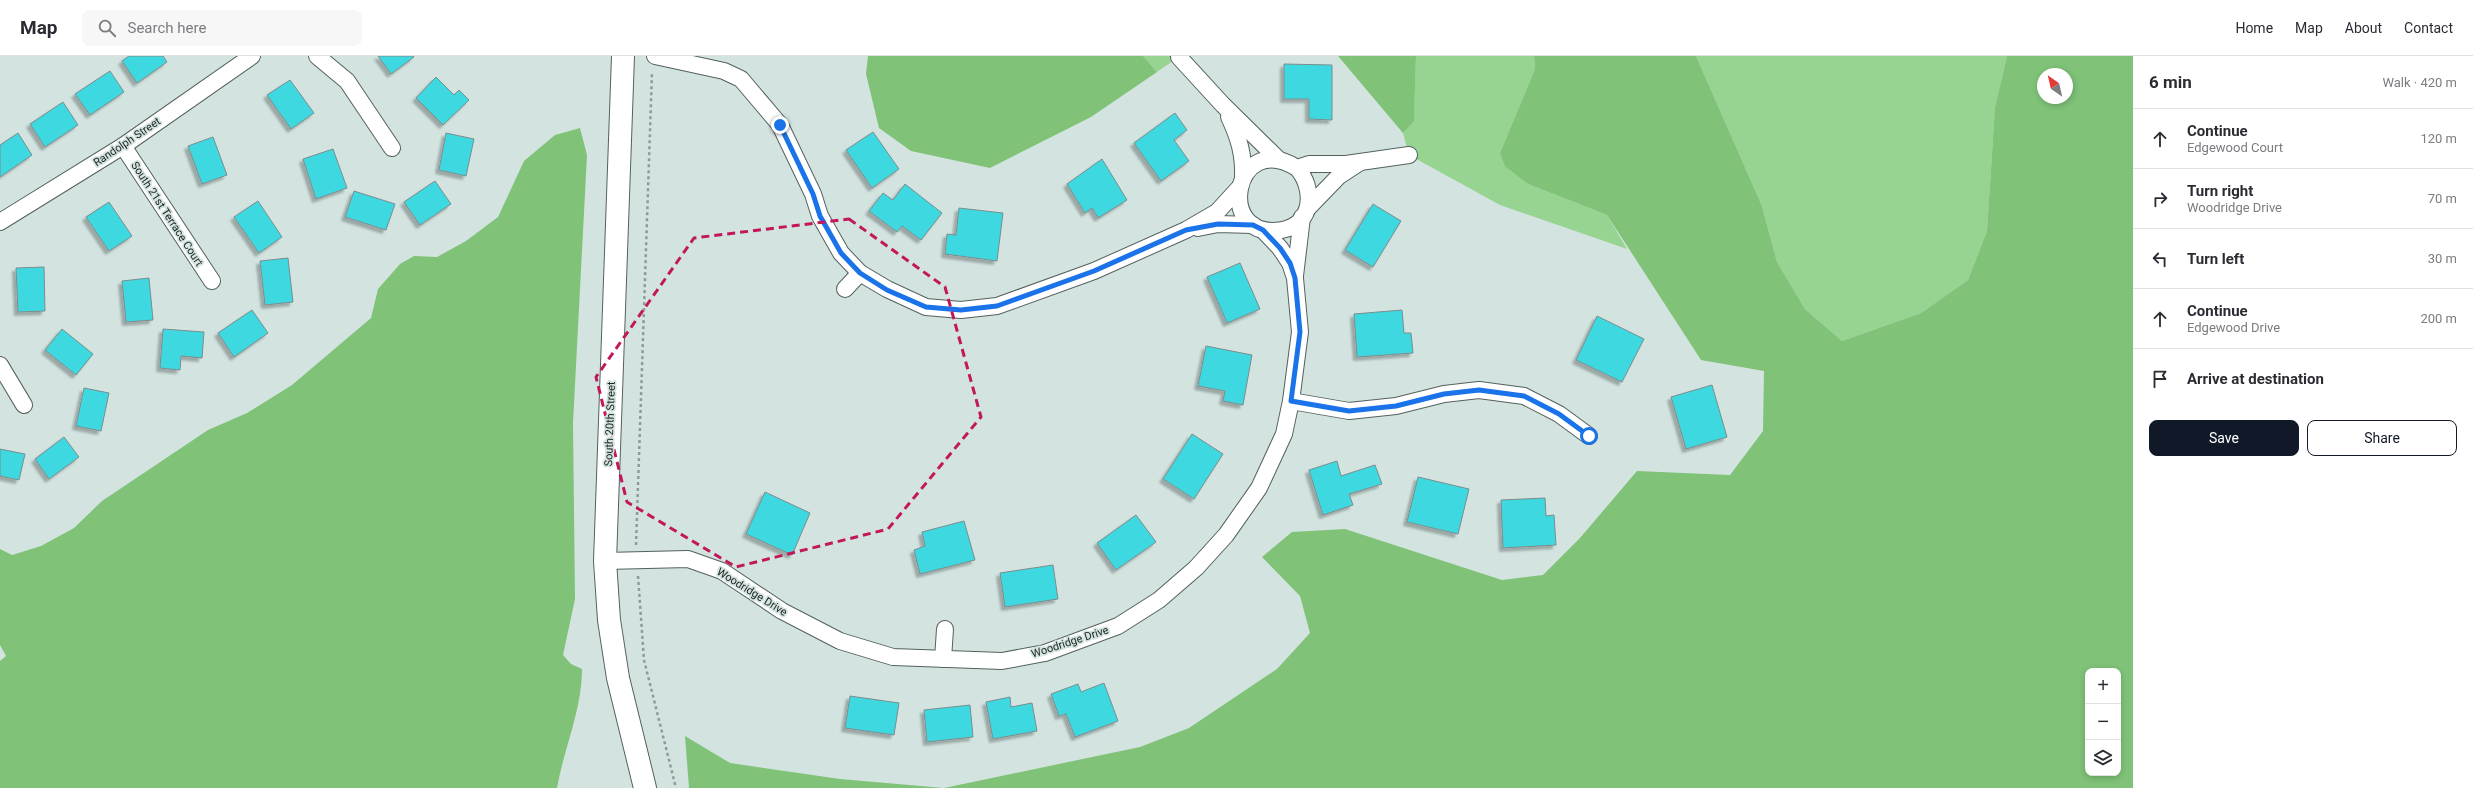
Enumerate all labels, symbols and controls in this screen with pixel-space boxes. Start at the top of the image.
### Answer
search box [82,10,362,46]
text: Map [20,16,58,39]
icon: search [96,17,118,39]
text: Search here [128,19,206,37]
text: Home [2235,20,2273,36]
text: Map [2295,20,2323,36]
text: About [2345,20,2382,36]
text: Contact [2404,20,2453,36]
north arrow [2037,68,2073,104]
text: 6 min [2149,72,2192,92]
text: Walk · 420 m [2382,75,2457,90]
street label: Randolph Street [91,115,163,169]
route end [771,116,789,134]
text: Continue [2187,122,2248,140]
icon: ahead [2149,128,2171,150]
text: 120 m [2420,131,2457,146]
text: Edgewood Court [2187,140,2283,155]
street label: South 21st Terrace Court [128,159,206,269]
text: Turn right [2187,182,2253,200]
icon: right [2149,188,2171,210]
text: 70 m [2428,191,2457,206]
text: Woodridge Drive [2187,200,2282,215]
icon: left [2149,248,2171,270]
text: Turn left [2187,250,2244,268]
text: 30 m [2428,251,2457,266]
text: Continue [2187,302,2248,320]
icon: ahead [2149,308,2171,330]
text: 200 m [2420,311,2457,326]
text: Edgewood Drive [2187,320,2280,335]
icon: arrive [2149,368,2171,390]
text: Arrive at destination [2187,370,2324,388]
street label: South 20th Street [602,381,618,467]
button: Save [2149,420,2299,456]
button: Share [2307,420,2457,456]
route start [1580,427,1598,445]
street label: Woodridge Drive [714,565,790,619]
street label: Woodridge Drive [1030,623,1110,661]
map controls [2085,668,2121,776]
button: + [2085,668,2121,704]
button: − [2085,704,2121,740]
button: layers [2085,740,2121,776]

